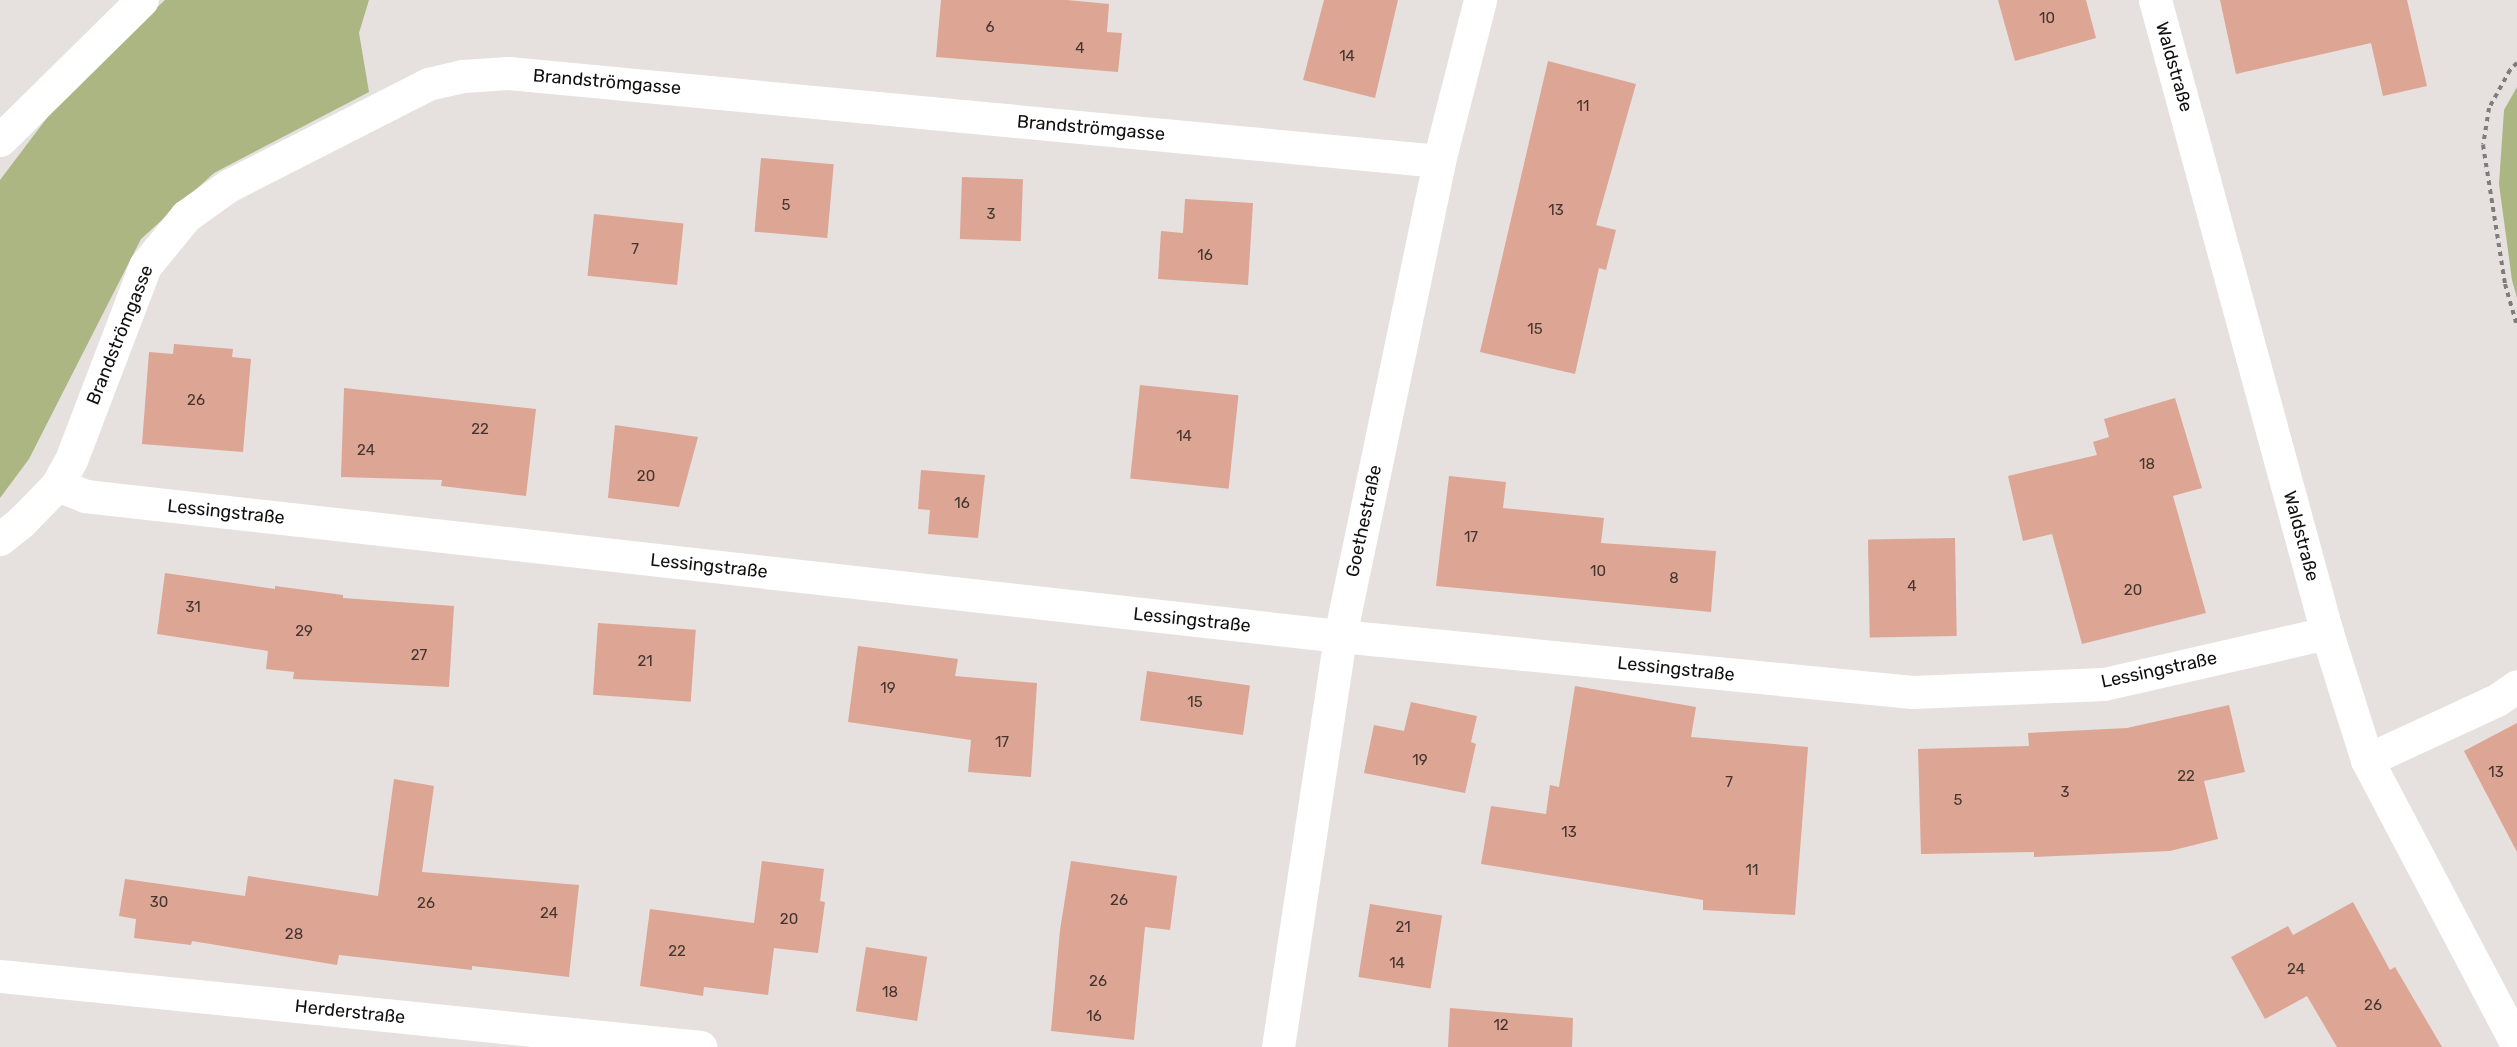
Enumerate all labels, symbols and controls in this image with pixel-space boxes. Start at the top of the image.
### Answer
house number: 10 [2039,10,2055,28]
house number: 6 [985,19,995,37]
street label: Waldstraße [2151,20,2197,114]
house number: 4 [1075,40,1085,58]
house number: 14 [1339,48,1355,66]
street label: Brandströmgasse [532,65,682,99]
house number: 11 [1577,98,1589,116]
street label: Brandströmgasse [1016,111,1166,145]
house number: 5 [782,197,790,215]
house number: 13 [1548,202,1564,220]
house number: 3 [986,206,996,224]
house number: 7 [631,241,639,259]
house number: 16 [1197,247,1213,265]
street label: Brandströmgasse [82,262,158,408]
house number: 15 [1527,321,1543,339]
house number: 26 [187,392,205,410]
house number: 22 [471,421,489,439]
house number: 14 [1176,428,1192,446]
house number: 24 [357,442,375,460]
house number: 18 [2139,456,2155,474]
street label: Goethestraße [1342,463,1386,579]
house number: 20 [637,468,655,486]
street label: Waldstraße [2279,489,2323,583]
street label: Lessingstraße [166,495,286,529]
house number: 16 [954,495,970,513]
house number: 17 [1464,529,1478,547]
street label: Lessingstraße [649,549,769,583]
house number: 10 [1590,563,1606,581]
house number: 8 [1669,570,1679,588]
house number: 4 [1907,578,1917,596]
house number: 20 [2124,582,2142,600]
house number: 31 [185,599,201,617]
street label: Lessingstraße [1132,603,1252,637]
house number: 29 [295,623,313,641]
house number: 27 [411,647,427,665]
street label: Lessingstraße [2099,647,2219,693]
street label: Lessingstraße [1616,652,1736,686]
house number: 21 [637,653,653,671]
house number: 19 [880,680,896,698]
house number: 15 [1187,694,1203,712]
house number: 17 [995,734,1009,752]
house number: 19 [1412,752,1428,770]
house number: 13 [2488,764,2504,782]
house number: 22 [2177,768,2195,786]
house number: 7 [1725,774,1733,792]
house number: 3 [2060,784,2070,802]
house number: 5 [1954,792,1962,810]
house number: 13 [1561,824,1577,842]
house number: 11 [1746,862,1758,880]
house number: 26 [1110,892,1128,910]
house number: 30 [150,894,168,912]
house number: 26 [417,895,435,913]
house number: 24 [540,905,558,923]
house number: 20 [780,911,798,929]
house number: 21 [1395,919,1411,937]
house number: 28 [285,926,303,944]
house number: 22 [668,943,686,961]
house number: 14 [1389,955,1405,973]
house number: 24 [2287,961,2305,979]
house number: 26 [1089,973,1107,991]
house number: 18 [882,984,898,1002]
street label: Herderstraße [294,995,406,1029]
house number: 26 [2364,997,2382,1015]
house number: 16 [1086,1008,1102,1026]
house number: 12 [1493,1017,1509,1035]

